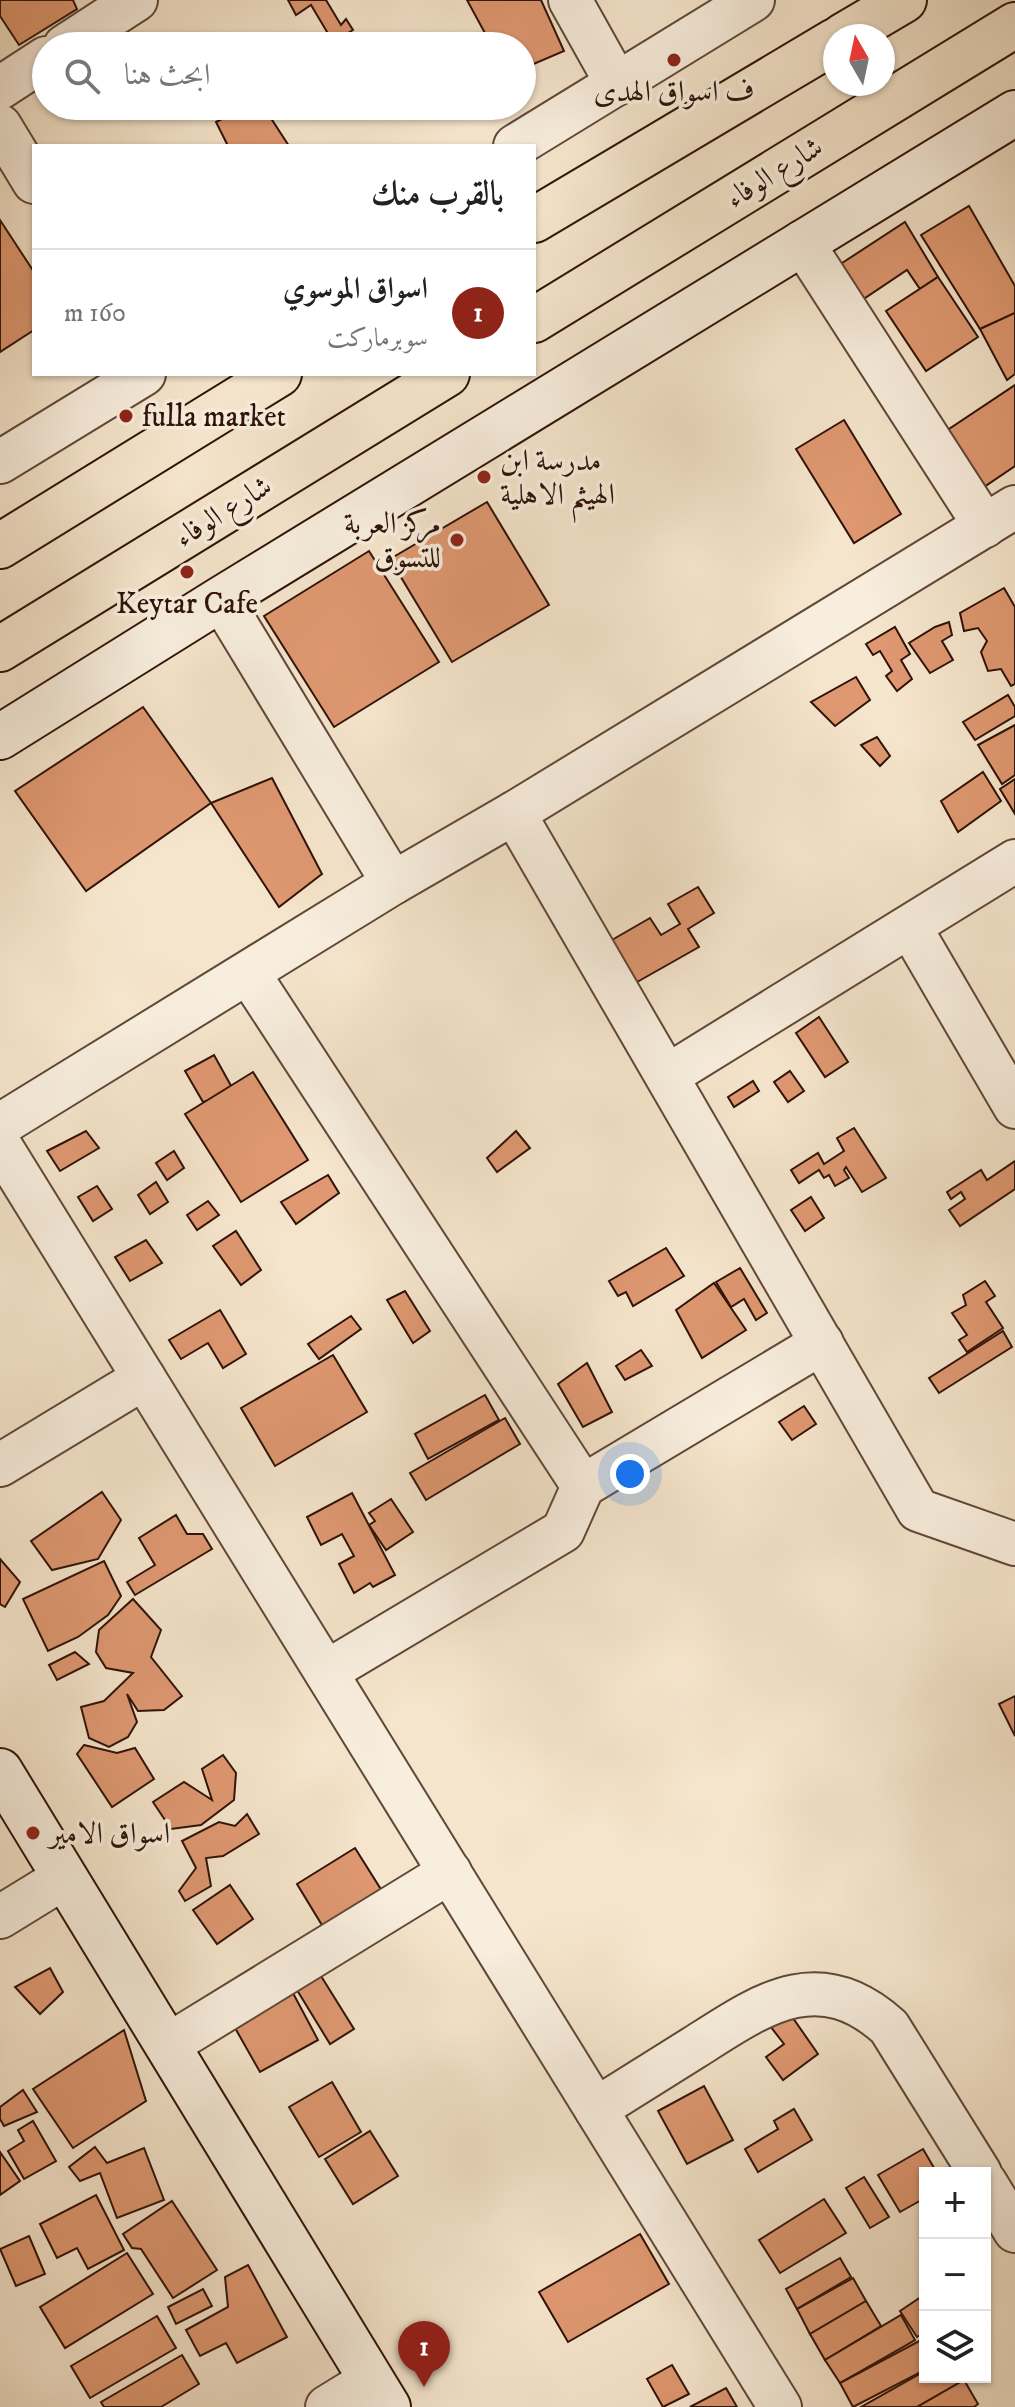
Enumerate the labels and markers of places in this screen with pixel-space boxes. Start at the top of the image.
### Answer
marker: ف اسواق الهدى [665,51,683,69]
place label: ف اسواق الهدى [594,74,754,111]
place label: fulla market [142,399,286,436]
marker: fulla market [117,407,135,425]
place label: مدرسة ابن الهيثم الاهلية [500,443,615,523]
marker: مدرسة ابن الهيثم الاهلية [475,468,493,486]
place label: مركز العربة للتسوق [344,506,441,577]
marker: مركز العربة للتسوق [448,531,466,549]
marker: Keytar Cafe [178,563,196,581]
place label: Keytar Cafe [116,586,258,623]
place label: اسواق الامير [46,1816,170,1853]
marker: اسواق الامير [24,1824,42,1842]
pin: 1 [398,2321,450,2387]

